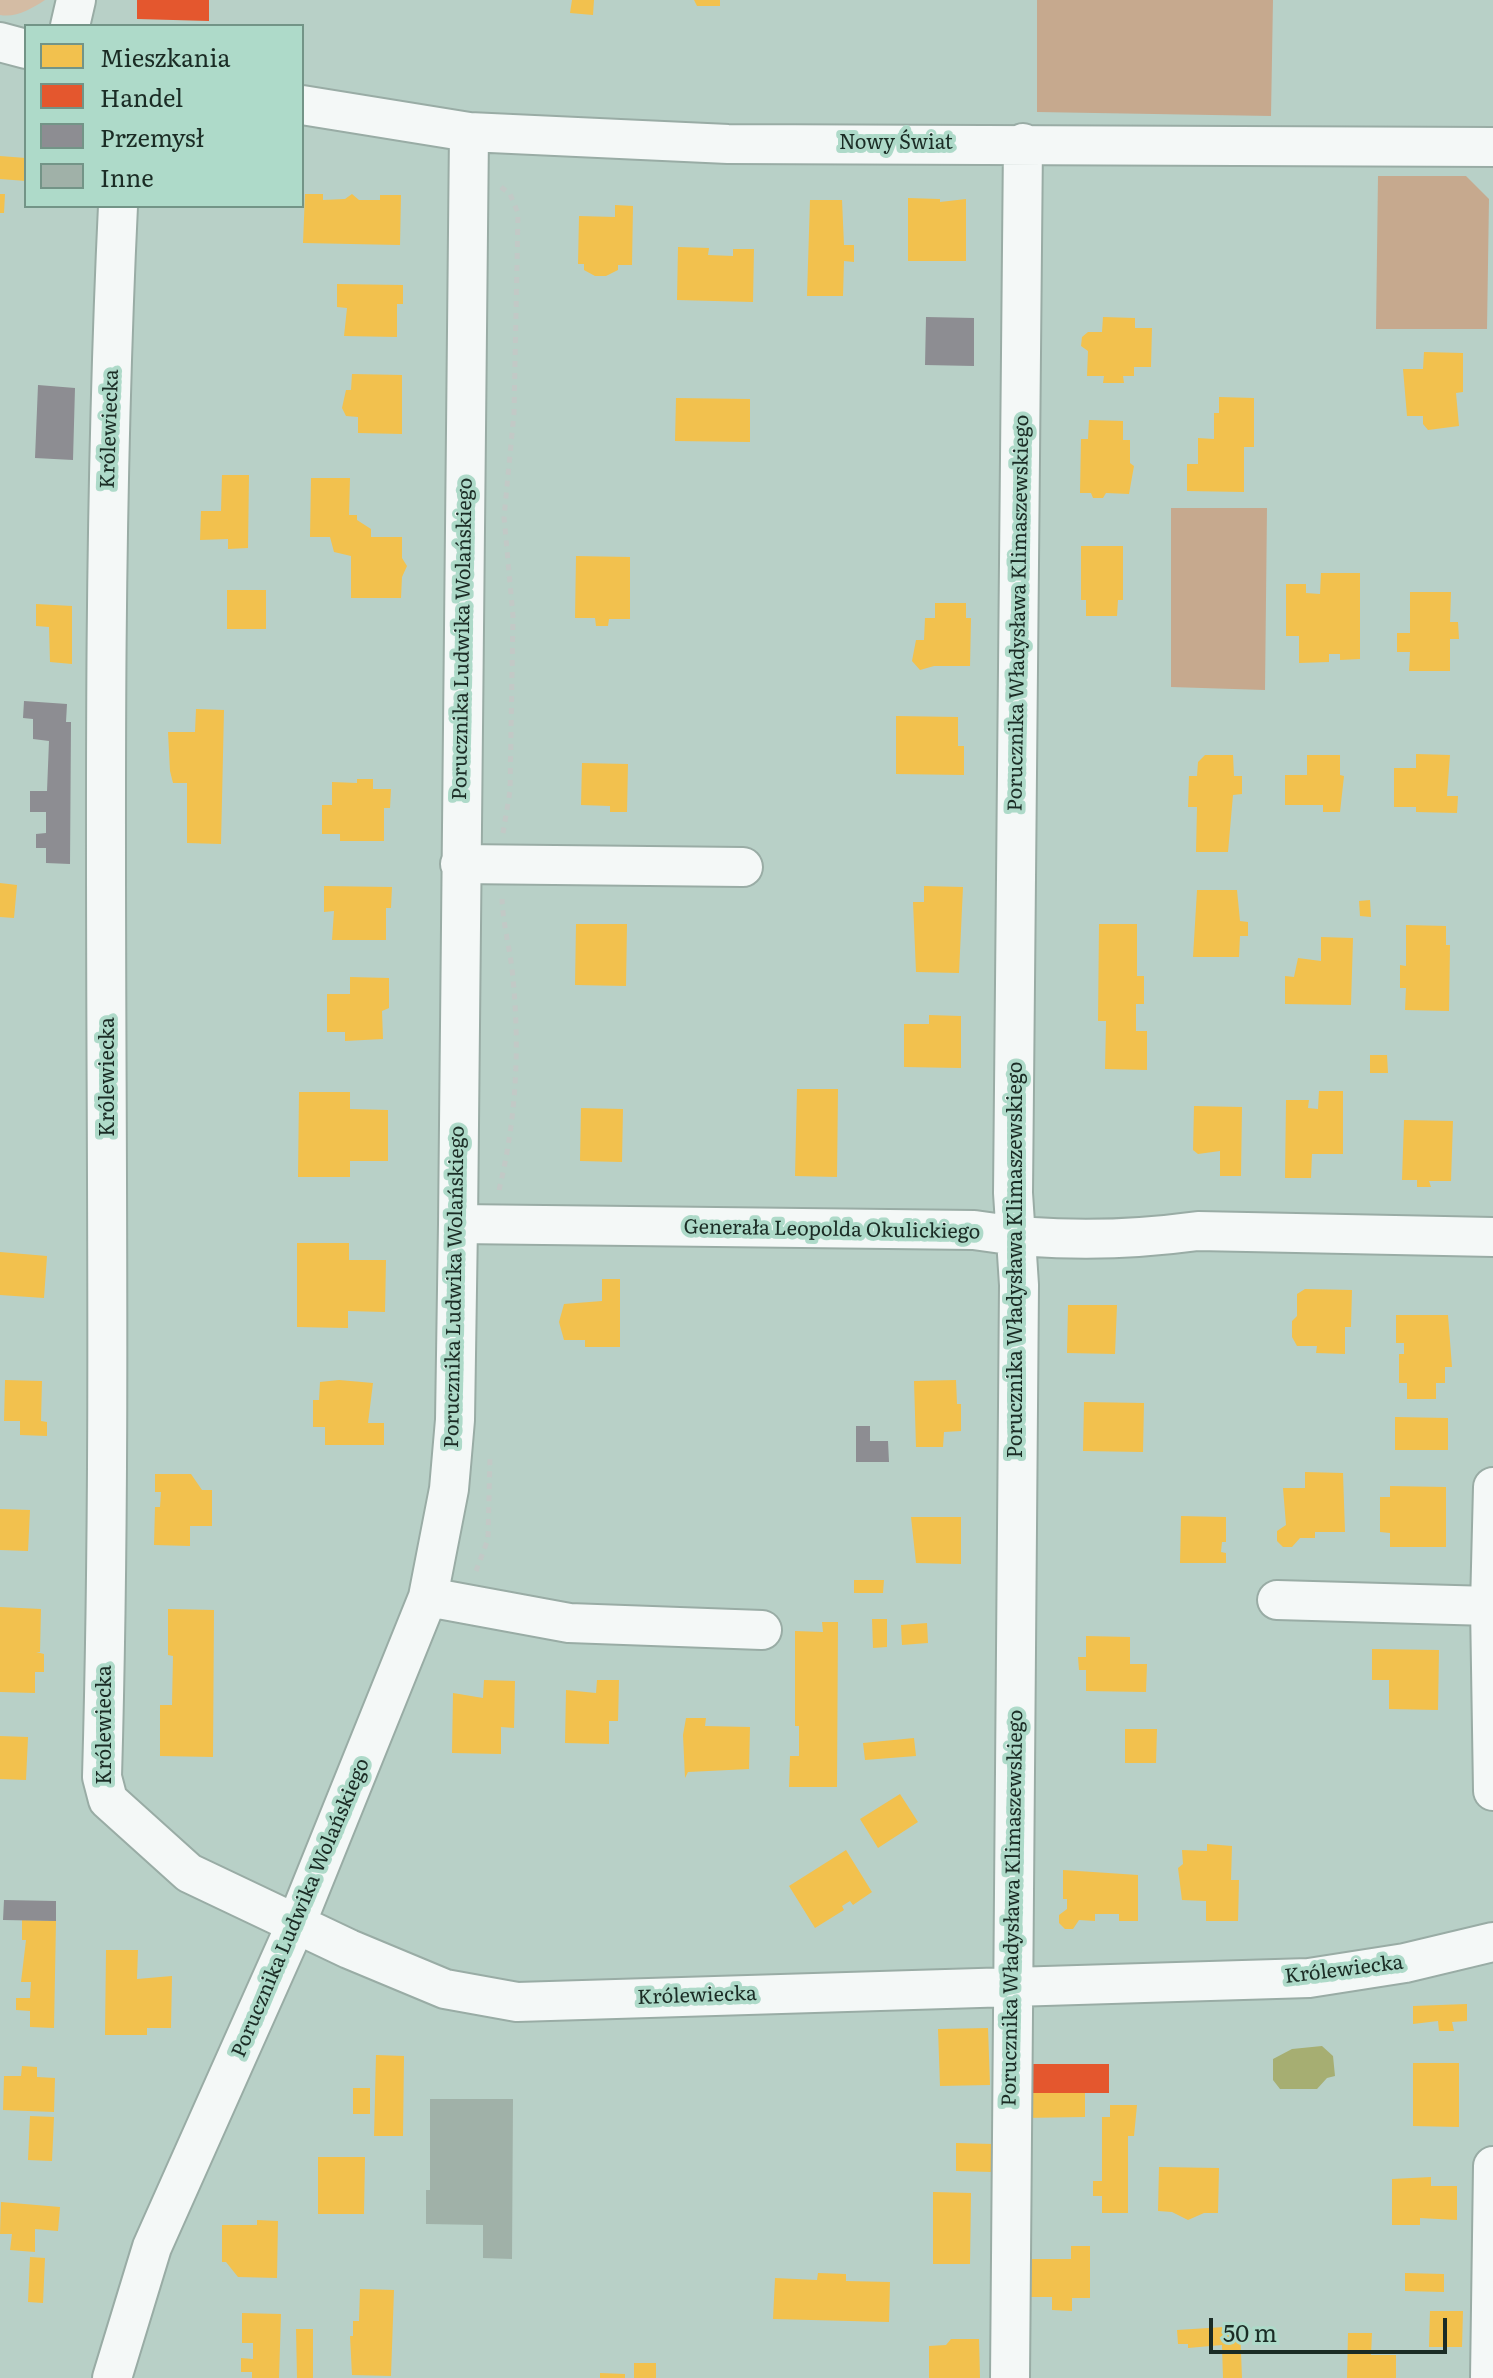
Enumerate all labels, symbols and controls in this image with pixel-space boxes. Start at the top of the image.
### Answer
legend [24,24,304,208]
text: Mieszkania [100,39,230,74]
text: Handel [100,79,183,114]
text: Przemysł [100,119,204,154]
street label: Nowy Świat [839,131,953,155]
text: Inne [100,159,154,194]
street label: Królewiecka [96,369,124,489]
street label: Porucznika Władysława Klimaszewskiego [1004,414,1034,812]
street label: Porucznika Ludwika Wolańskiego [448,478,478,800]
street label: Królewiecka [96,1017,120,1137]
street label: Porucznika Władysława Klimaszewskiego [1004,1062,1028,1458]
street label: Porucznika Ludwika Wolańskiego [440,1126,470,1448]
street label: Generała Leopolda Okulickiego [683,1215,981,1245]
street label: Królewiecka [93,1665,117,1785]
street label: Porucznika Władysława Klimaszewskiego [998,1709,1028,2107]
street label: Porucznika Ludwika Wolańskiego [227,1755,375,2061]
street label: Królewiecka [1283,1951,1405,1989]
street label: Królewiecka [637,1982,757,2010]
scale bar [1213,2302,1451,2352]
text: 50 m [1223,2314,1277,2349]

